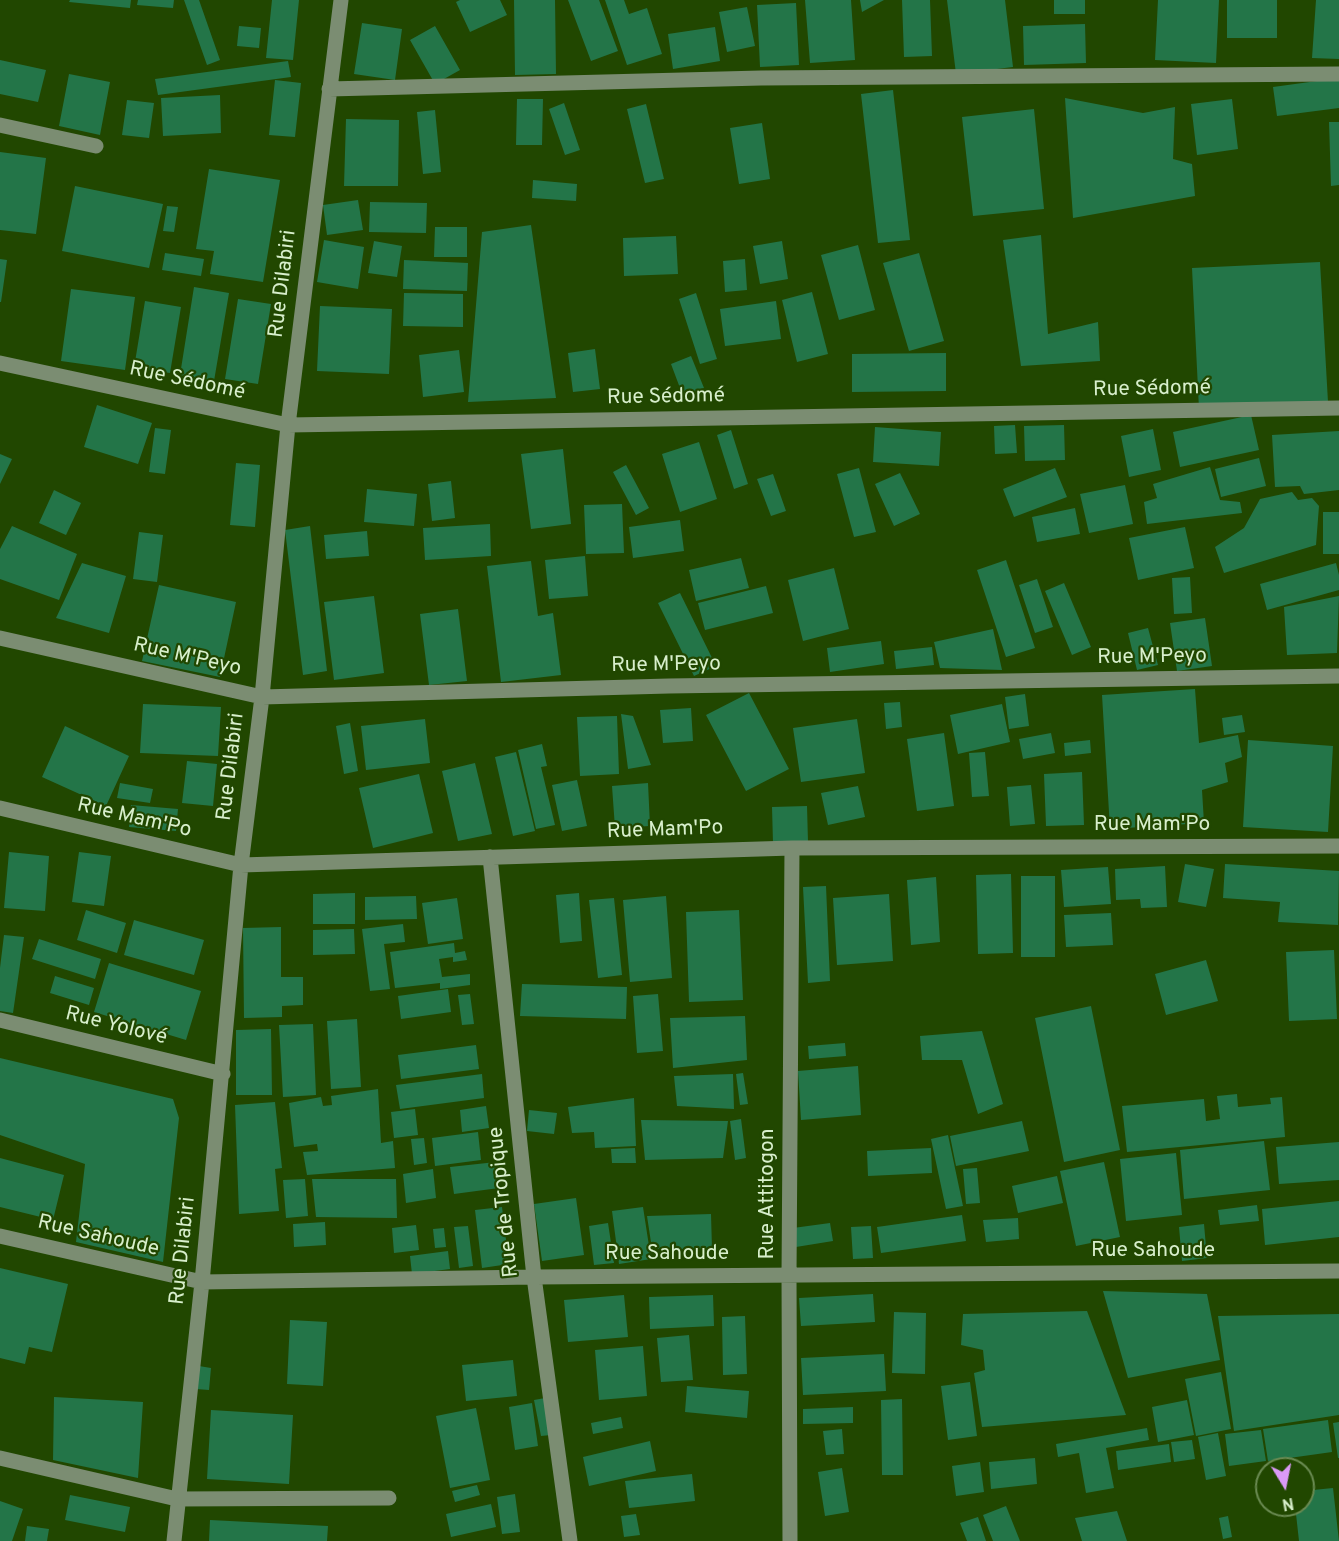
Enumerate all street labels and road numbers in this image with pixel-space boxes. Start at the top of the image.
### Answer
street label: Rue Dilabiri [265,229,303,339]
street label: Rue Sédomé [127,357,247,407]
street label: Rue Sédomé [1093,376,1211,404]
street label: Rue Sédomé [607,384,725,412]
street label: Rue M'Peyo [131,633,243,683]
street label: Rue M'Peyo [1097,644,1207,672]
street label: Rue M'Peyo [611,652,721,680]
street label: Rue Dilabiri [213,712,251,822]
street label: Rue Mam'Po [74,794,194,844]
street label: Rue Mam'Po [1094,813,1210,839]
street label: Rue Mam'Po [606,816,724,846]
street label: Rue Yolové [63,1002,169,1052]
street label: Rue de Tropique [485,1125,525,1279]
street label: Rue Attitogon [756,1129,782,1259]
street label: Rue Dilabiri [166,1196,202,1306]
street label: Rue Sahoude [35,1211,161,1263]
street label: Rue Sahoude [1091,1239,1215,1265]
street label: Rue Sahoude [605,1242,729,1268]

